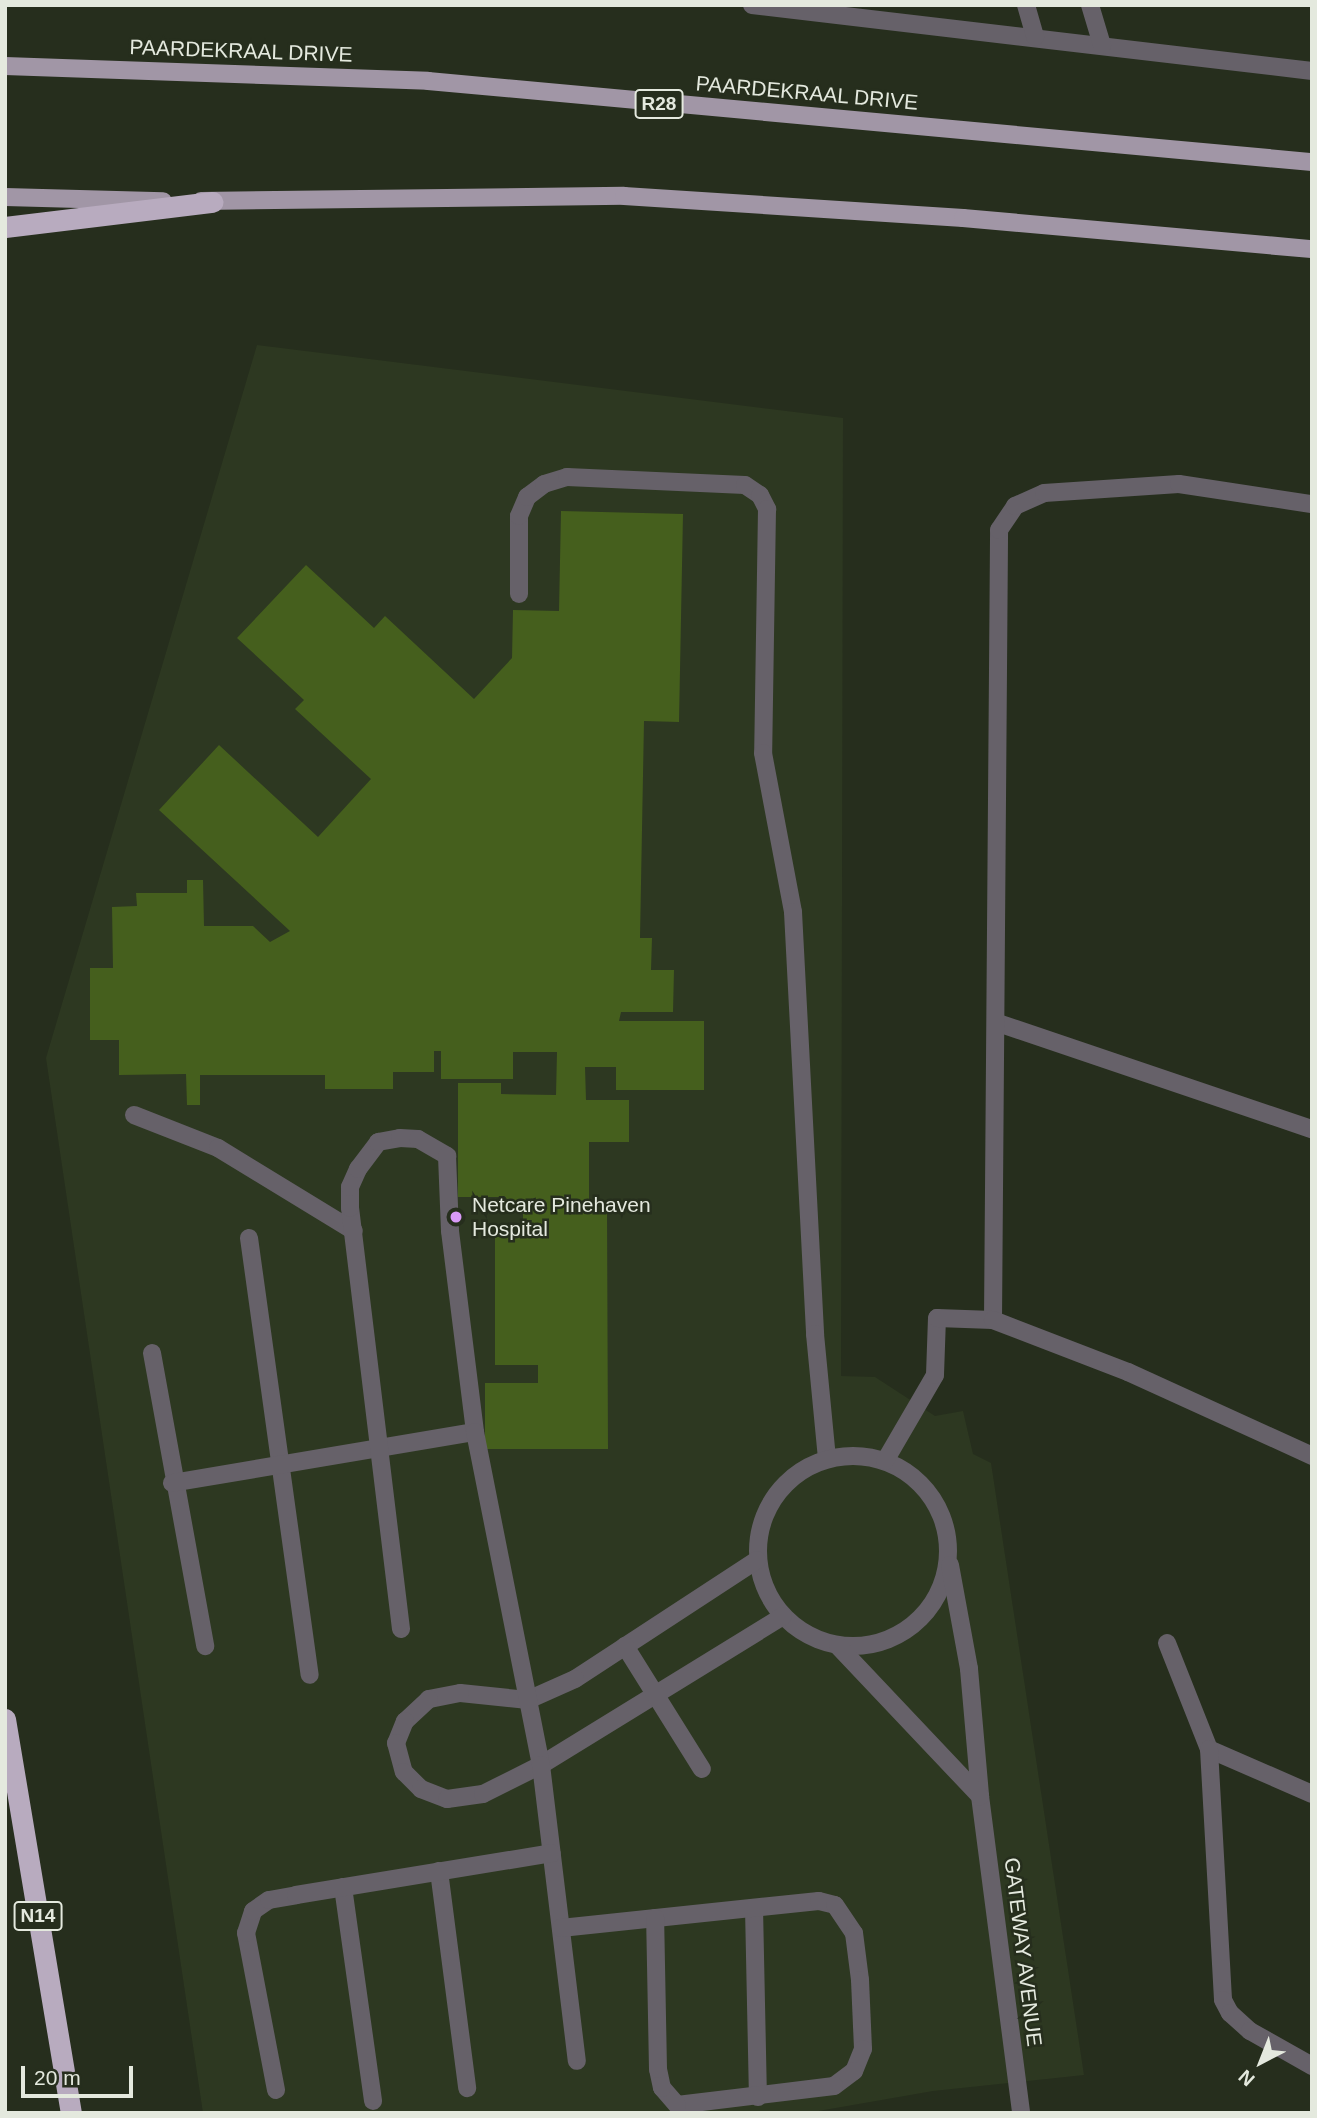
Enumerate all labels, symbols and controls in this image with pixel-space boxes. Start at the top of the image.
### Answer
street label: PAARDEKRAAL DRIVE [129,35,353,67]
street label: PAARDEKRAAL DRIVE [694,71,920,115]
road number: R28 [634,88,684,120]
place label: Netcare Pinehaven Hospital [472,1192,651,1242]
marker: Netcare Pinehaven Hospital [446,1207,466,1227]
street label: GATEWAY AVENUE [999,1855,1047,2049]
road number: N14 [14,1900,62,1932]
north arrow [1226,2027,1296,2097]
scale bar [24,2052,136,2096]
text: 20 m [34,2066,81,2089]
text: N [1234,2066,1259,2090]

